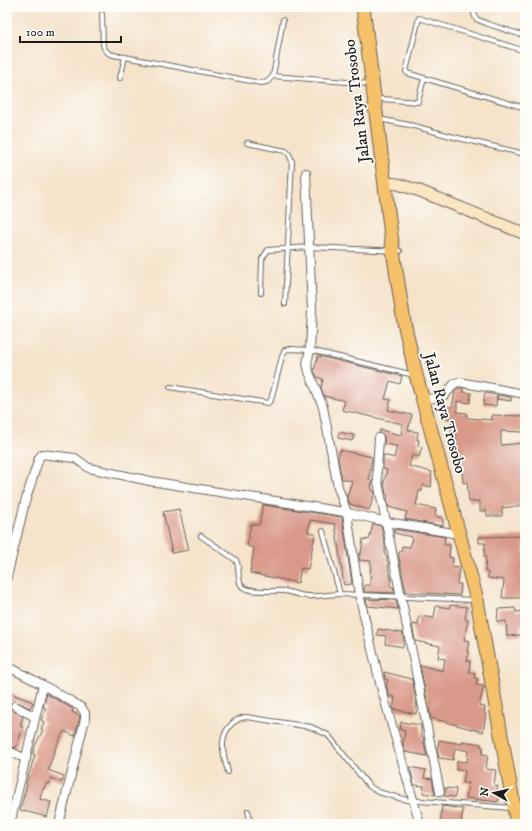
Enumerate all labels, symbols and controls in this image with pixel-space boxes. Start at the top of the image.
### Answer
scale bar [20,18,121,44]
text: 100 m [26,25,55,40]
street label: Jalan Raya Trosobo [339,38,375,166]
street label: Jalan Raya Trosobo [419,349,471,476]
north arrow [474,773,514,813]
text: N [478,786,493,797]

